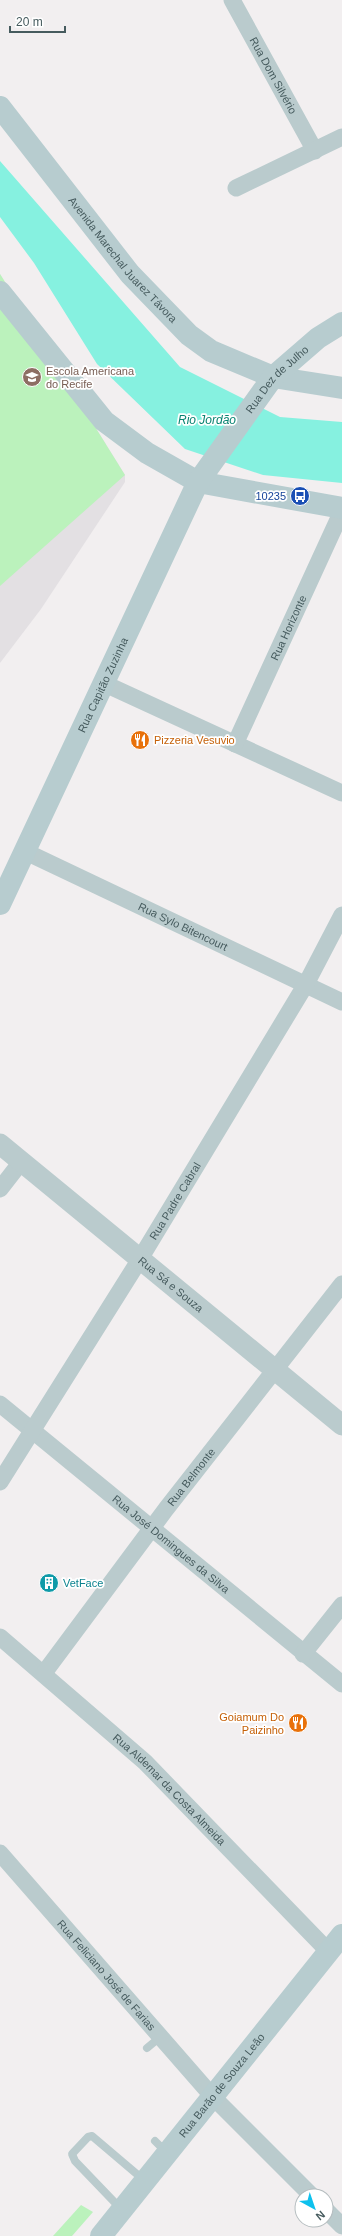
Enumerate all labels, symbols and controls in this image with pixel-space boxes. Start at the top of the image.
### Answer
scale bar [10,8,65,34]
text: 20 m [16,15,43,29]
street label: Rua Dom Silvério [248,35,299,116]
street label: Avenida Marechal Juarez Távora [66,194,180,325]
street label: Rua Dez de Julho [243,343,311,415]
place label: Escola Americana do Recife [46,365,135,390]
school or university icon: Escola Americana do Recife [21,366,43,388]
water label: Rio Jordão [178,413,236,427]
bus stop icon: 10235 [289,485,311,507]
place label: 10235 [255,490,286,502]
street label: Rua Horizonte [268,593,309,662]
street label: Rua Capitão Zuzinha [75,635,131,734]
restaurant icon: Pizzeria Vesuvio [129,729,151,751]
place label: Pizzeria Vesuvio [154,734,235,746]
street label: Rua Sylo Bitencourt [136,900,230,953]
street label: Rua Padre Cabral [147,1160,203,1242]
street label: Rua Sá e Souza [136,1254,206,1315]
street label: Rua Belmonte [165,1446,217,1508]
street label: Rua José Domingues da Silva [110,1493,233,1596]
building icon: VetFace [38,1572,60,1594]
place label: VetFace [63,1577,103,1589]
place label: Goiamum Do Paizinho [219,1711,284,1736]
restaurant icon: Goiamum Do Paizinho [287,1712,309,1734]
street label: Rua Aldemar da Costa Almeida [111,1731,229,1848]
street label: Rua Feliciano José de Farias [55,1917,158,2033]
street label: Rua Barão de Souza Leão [176,2031,267,2140]
north arrow [294,2188,334,2228]
text: N [313,2209,327,2223]

